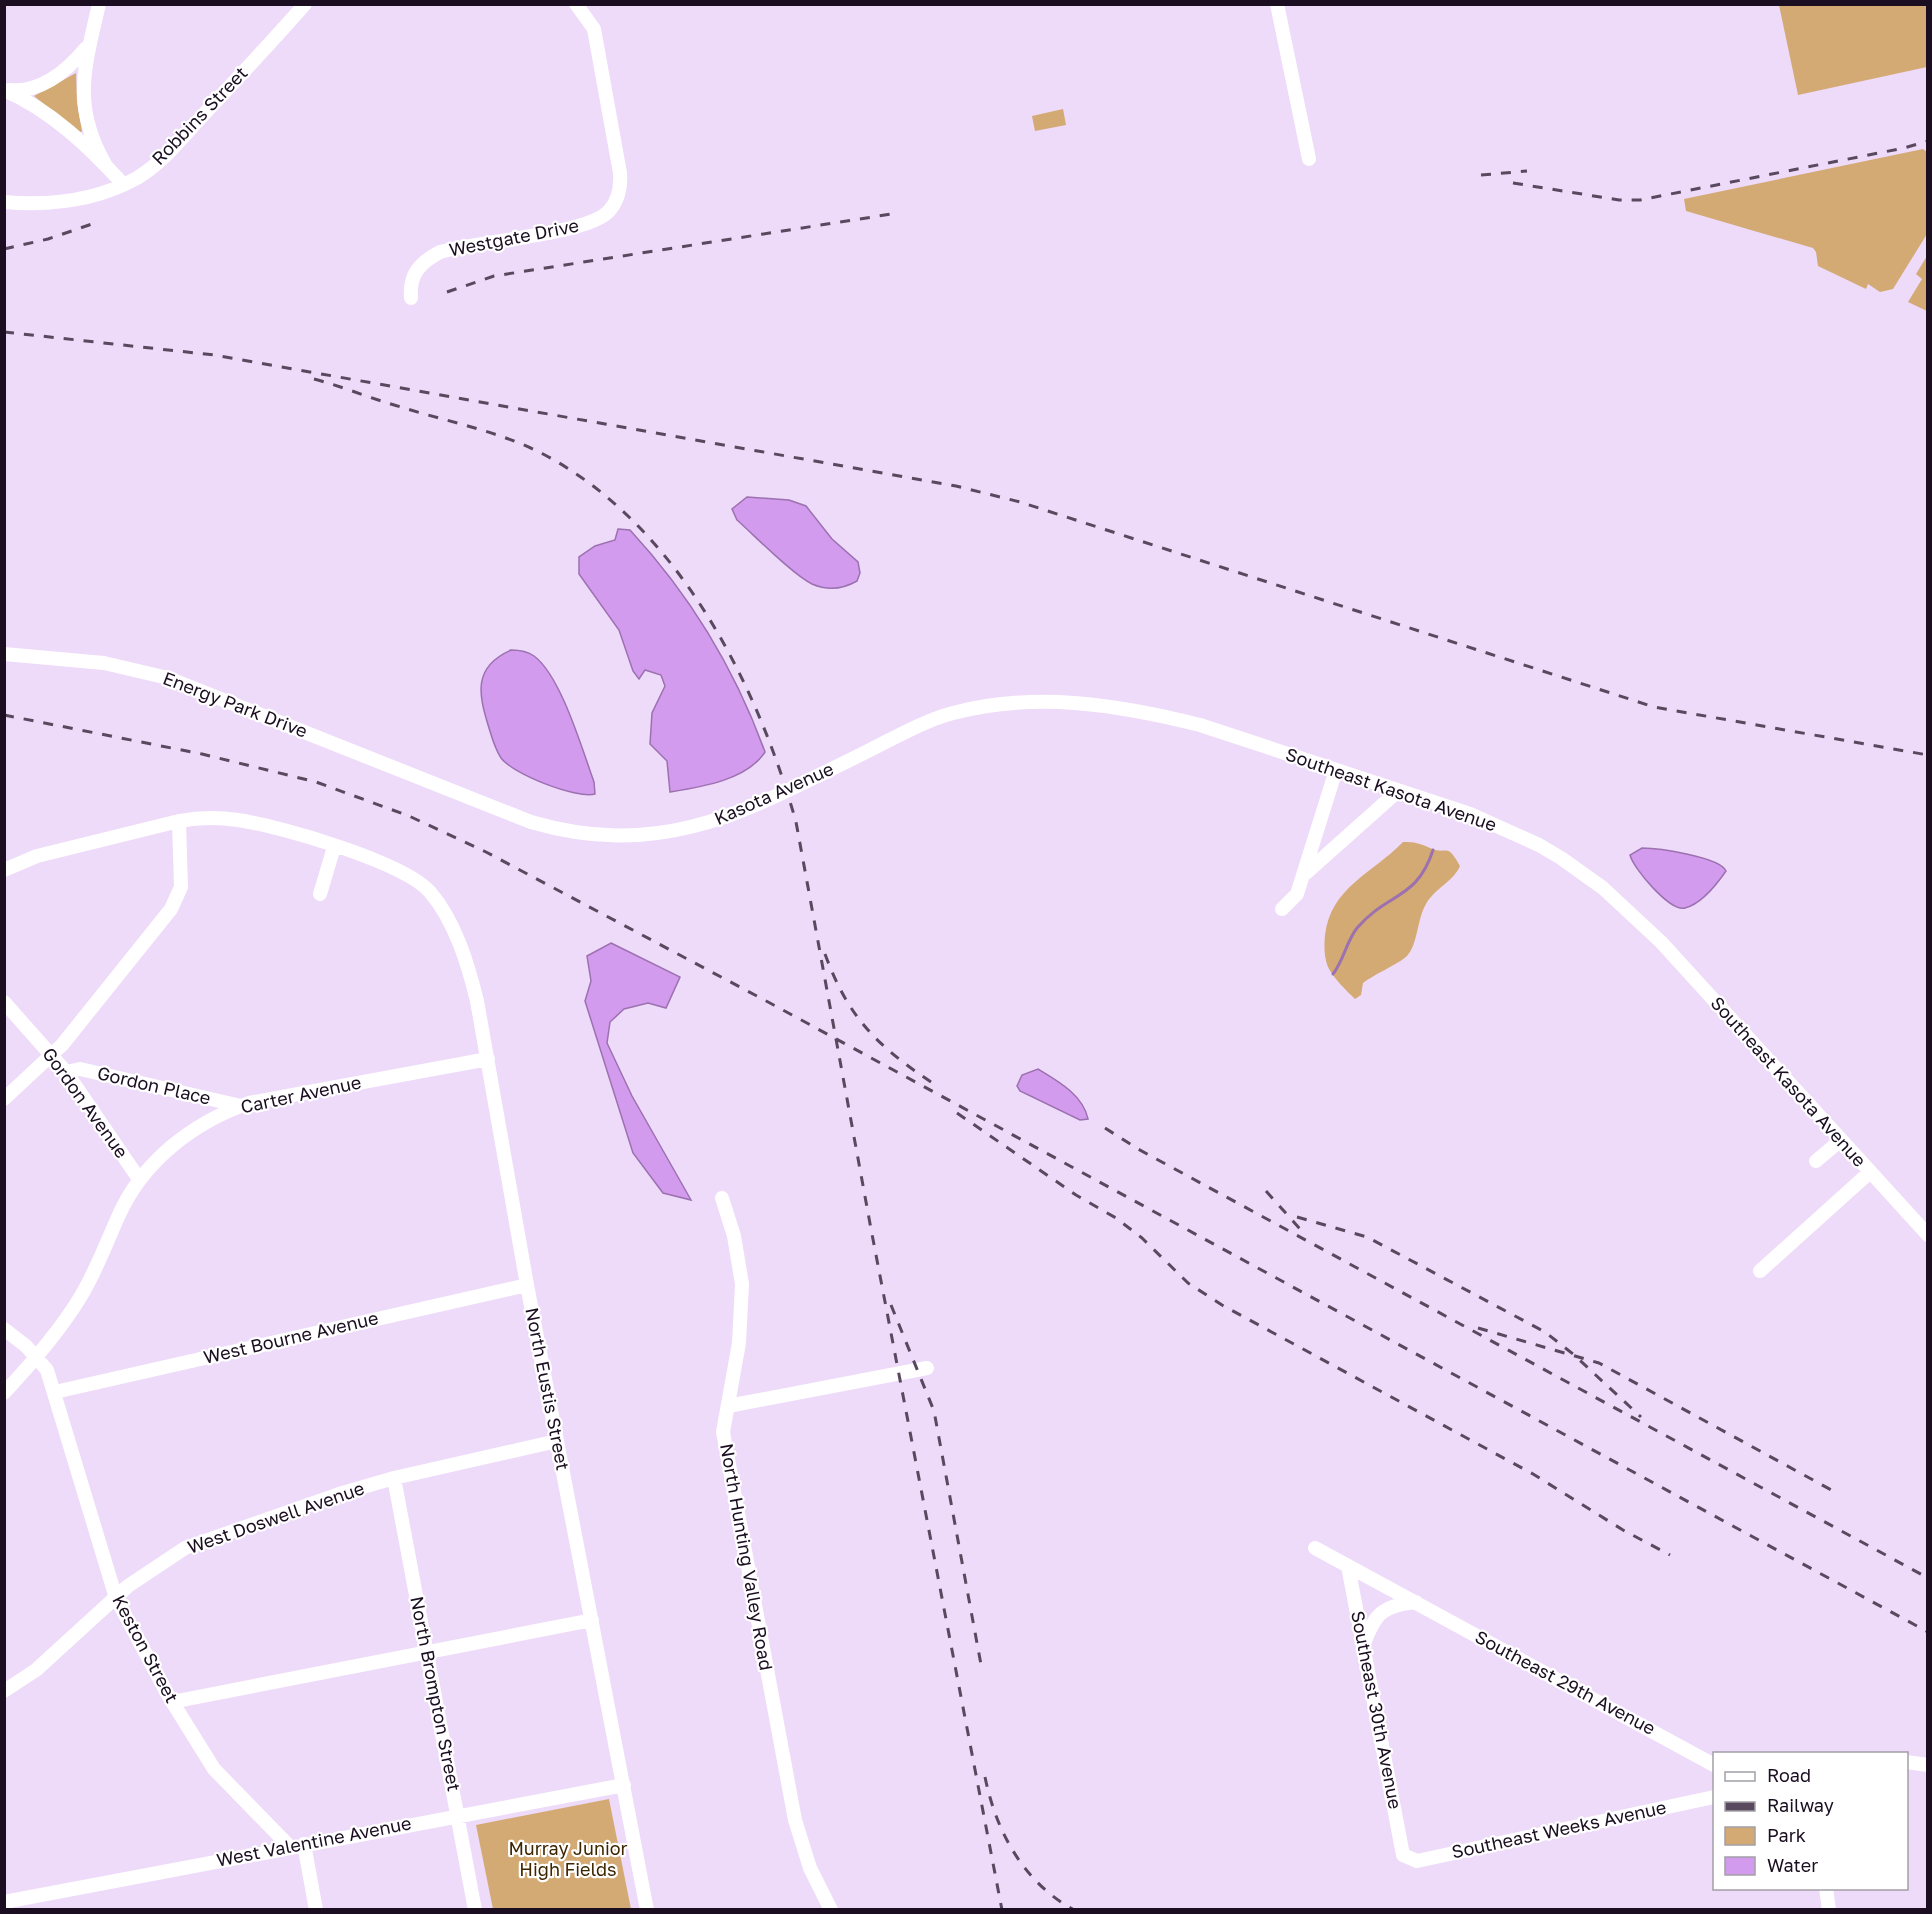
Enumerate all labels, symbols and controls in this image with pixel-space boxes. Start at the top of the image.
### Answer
street label: Robbins Street [147,62,252,169]
street label: Westgate Drive [447,214,580,260]
street label: Energy Park Drive [160,666,311,742]
street label: Southeast Kasota Avenue [1283,743,1500,836]
street label: Kasota Avenue [711,757,837,829]
street label: Southeast Kasota Avenue [1706,992,1871,1171]
street label: Gordon Avenue [38,1043,133,1162]
street label: Gordon Place [95,1061,213,1109]
street label: Carter Avenue [239,1071,363,1118]
street label: West Bourne Avenue [201,1306,380,1368]
street label: North Eustis Street [521,1306,575,1472]
street label: North Hunting Valley Road [716,1442,778,1672]
street label: West Doswell Avenue [184,1476,367,1558]
street label: Keston Street [108,1591,184,1706]
street label: North Brompton Street [406,1594,466,1793]
street label: Southeast 30th Avenue [1347,1609,1407,1811]
street label: Southeast 29th Avenue [1472,1625,1659,1739]
legend [1713,1752,1908,1890]
text: Road [1767,1764,1811,1786]
text: Railway [1767,1794,1834,1816]
street label: Southeast Weeks Avenue [1450,1796,1668,1862]
street label: West Valentine Avenue [215,1811,413,1871]
text: Park [1767,1824,1806,1846]
park label: Murray Junior High Fields [508,1837,628,1880]
text: Water [1767,1854,1818,1876]

